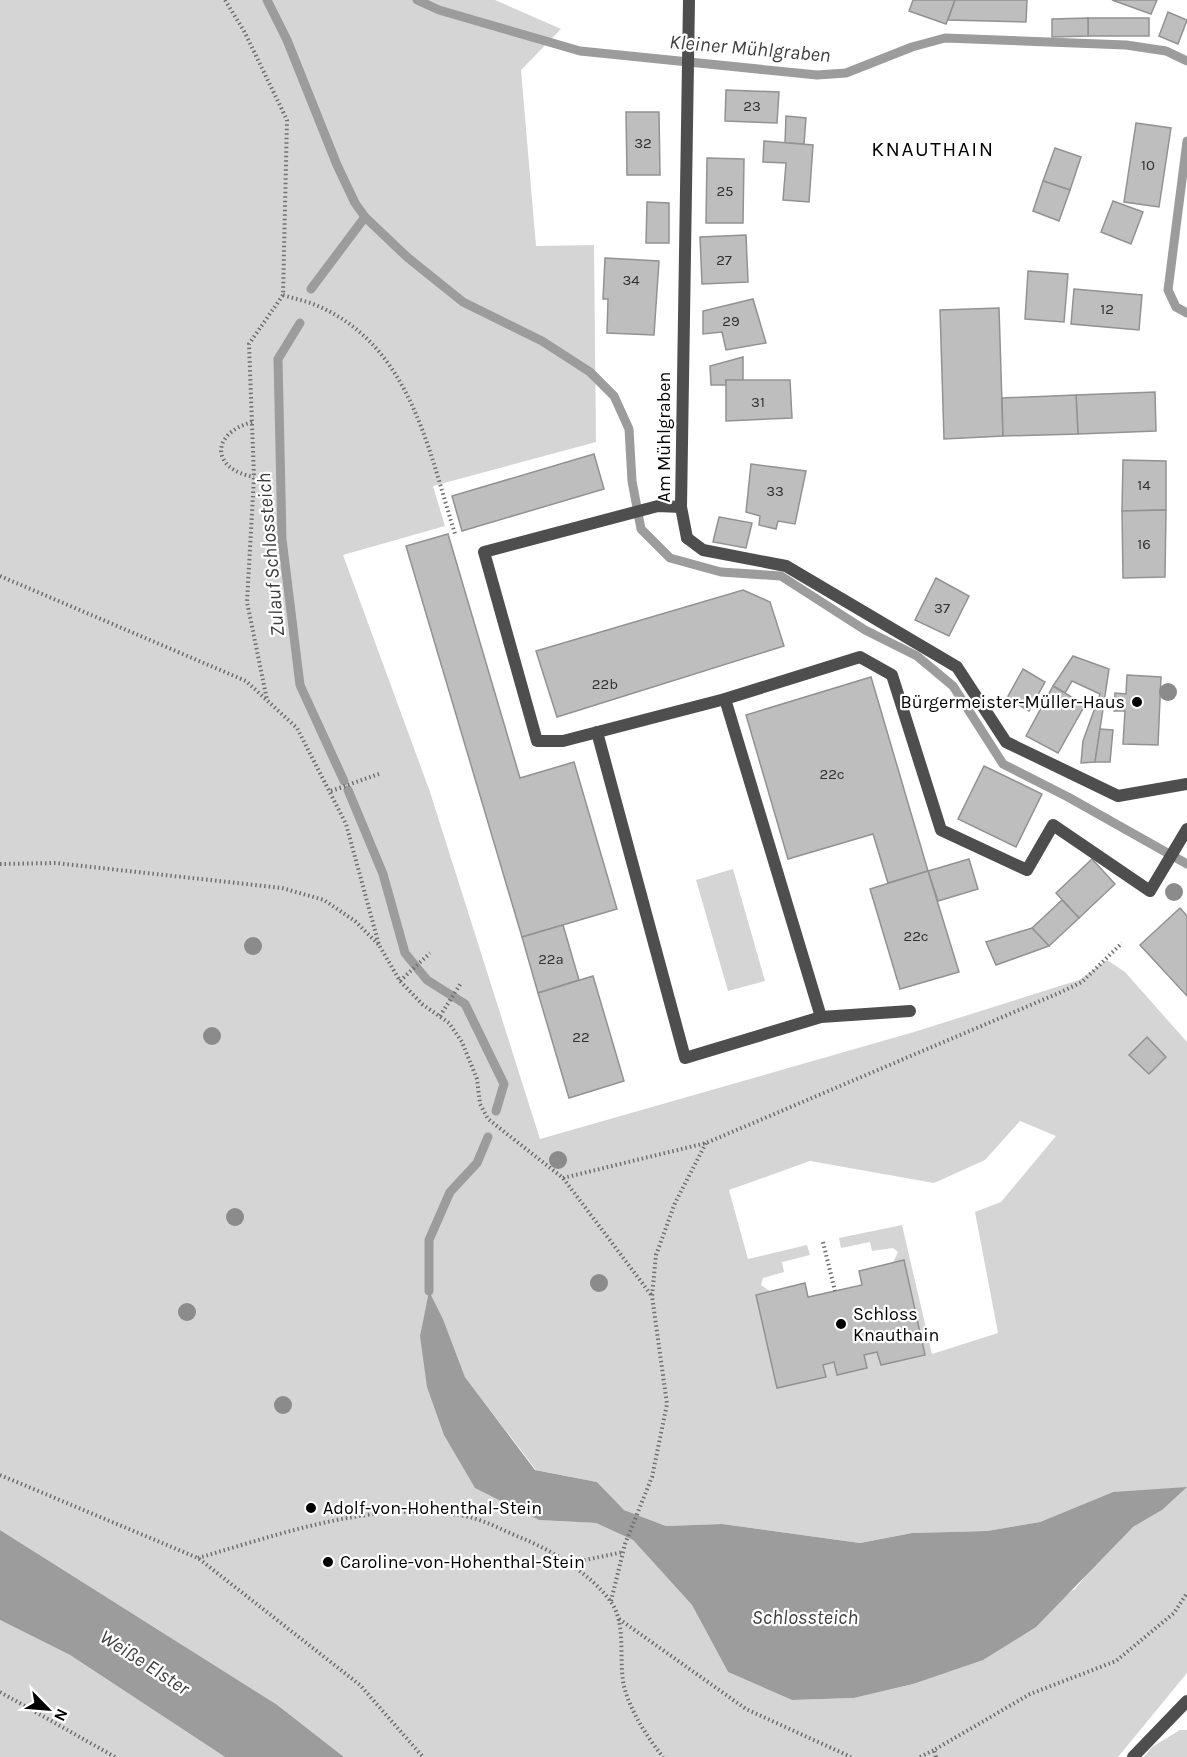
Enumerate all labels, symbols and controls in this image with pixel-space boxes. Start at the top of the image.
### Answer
water label: Kleiner Mühlgraben [668,30,832,67]
house number: 23 [743,97,761,115]
house number: 32 [634,134,652,152]
district label: KNAUTHAIN [871,137,995,161]
house number: 10 [1141,156,1155,174]
house number: 25 [716,182,734,200]
house number: 27 [716,251,732,269]
house number: 34 [622,271,640,289]
house number: 12 [1100,300,1114,318]
house number: 29 [722,312,740,330]
street label: Am Mühlgraben [653,372,675,502]
house number: 31 [751,393,765,411]
water label: Zulauf Schlossteich [252,472,289,638]
house number: 14 [1137,476,1151,494]
house number: 33 [766,482,784,500]
house number: 16 [1137,535,1151,553]
house number: 37 [934,599,950,617]
house number: 22b [592,675,618,693]
place label: Bürgermeister-Müller-Haus [901,691,1125,713]
marker: Bürgermeister-Müller-Haus [1130,695,1144,709]
house number: 22c [819,765,845,783]
house number: 22c [903,927,929,945]
house number: 22a [538,950,564,968]
house number: 22 [572,1028,590,1046]
place label: Schloss Knauthain [853,1303,939,1346]
marker: Schloss Knauthain [834,1317,848,1331]
place label: Adolf-von-Hohenthal-Stein [323,1497,542,1519]
marker: Adolf-von-Hohenthal-Stein [304,1501,318,1515]
place label: Caroline-von-Hohenthal-Stein [340,1551,585,1573]
marker: Caroline-von-Hohenthal-Stein [321,1555,335,1569]
water label: Schlossteich [752,1606,858,1629]
water label: Weiße Elster [96,1625,195,1701]
north arrow [18,1679,78,1739]
text: N [50,1706,72,1724]

